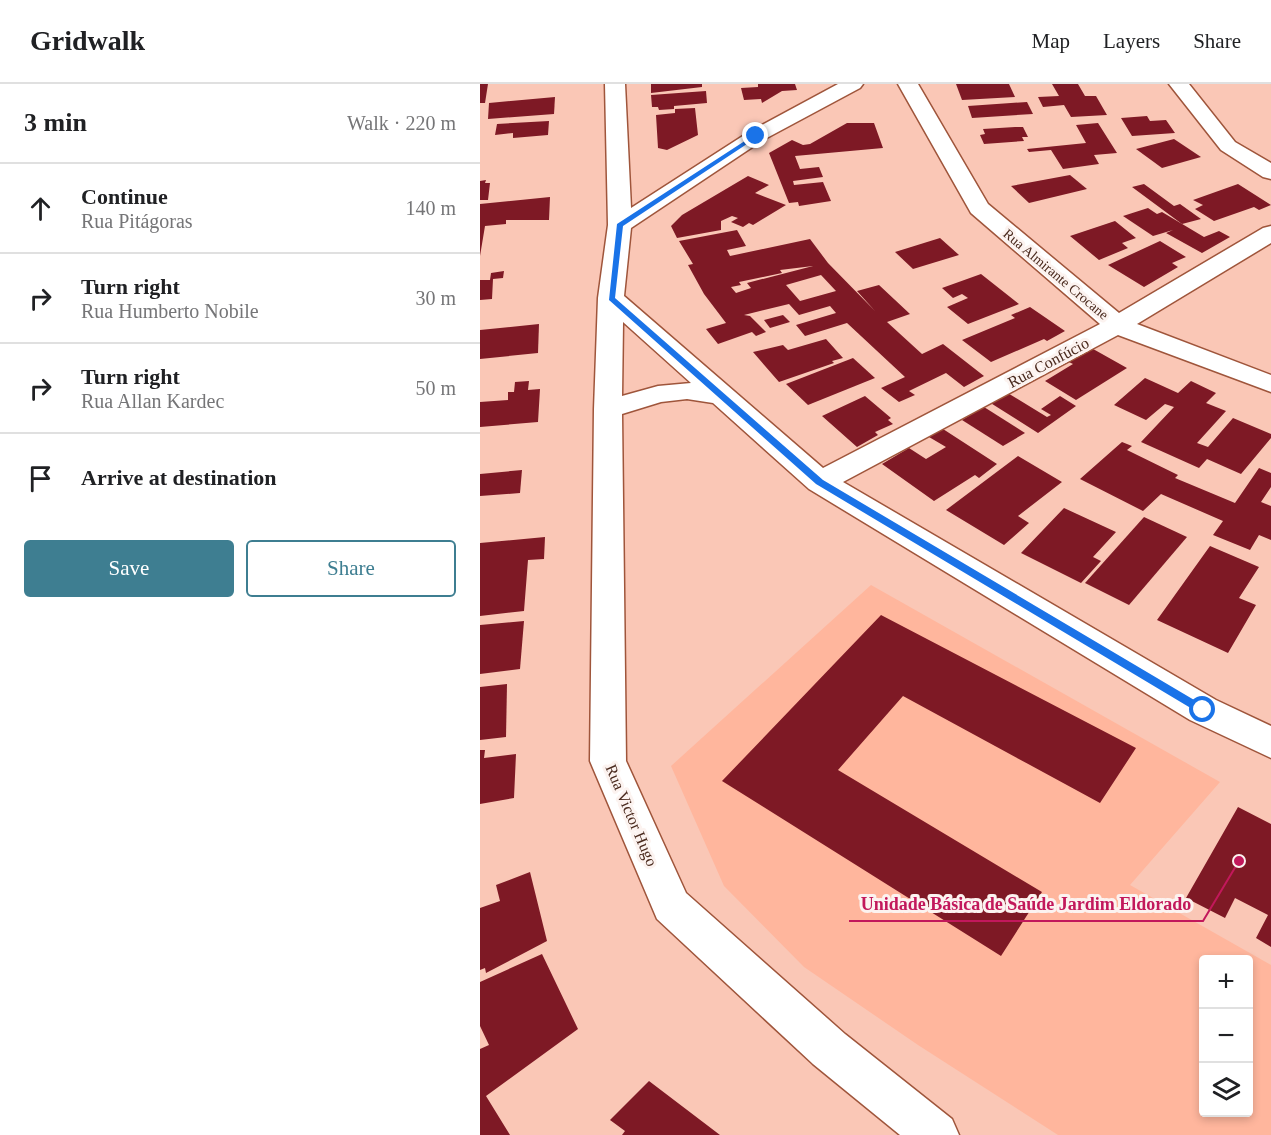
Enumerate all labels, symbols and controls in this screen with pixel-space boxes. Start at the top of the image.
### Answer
text: Gridwalk [30,25,145,56]
text: Map [1032,29,1070,53]
text: Layers [1103,29,1160,53]
text: Share [1193,29,1241,53]
text: 3 min [24,108,87,137]
text: Walk · 220 m [347,112,456,134]
route end [742,122,768,148]
text: Continue [81,184,168,209]
icon: ahead [24,192,57,225]
text: 140 m [405,197,456,219]
text: Rua Pitágoras [81,210,193,232]
street label: Rua Almirante Crocane [1000,226,1111,323]
text: Turn right [81,274,180,299]
icon: right [24,282,57,315]
text: 30 m [415,287,456,309]
text: Rua Humberto Nobile [81,300,259,322]
street label: Rua Confúcio [1005,334,1092,391]
text: Turn right [81,364,180,389]
icon: right [24,372,57,405]
text: 50 m [415,377,456,399]
text: Rua Allan Kardec [81,390,224,412]
icon: arrive [24,462,57,495]
text: Arrive at destination [81,465,277,490]
button: Save [24,540,234,597]
button: Share [246,540,456,597]
route start [1189,696,1215,722]
street label: Rua Victor Hugo [602,762,661,869]
callout: Unidade Básica de Saúde Jardim Eldorado [849,885,1203,921]
text: Unidade Básica de Saúde Jardim Eldorado [861,894,1191,914]
map controls [1199,955,1253,1117]
button: + [1199,955,1253,1009]
button: − [1199,1009,1253,1063]
button: layers [1199,1063,1253,1117]

